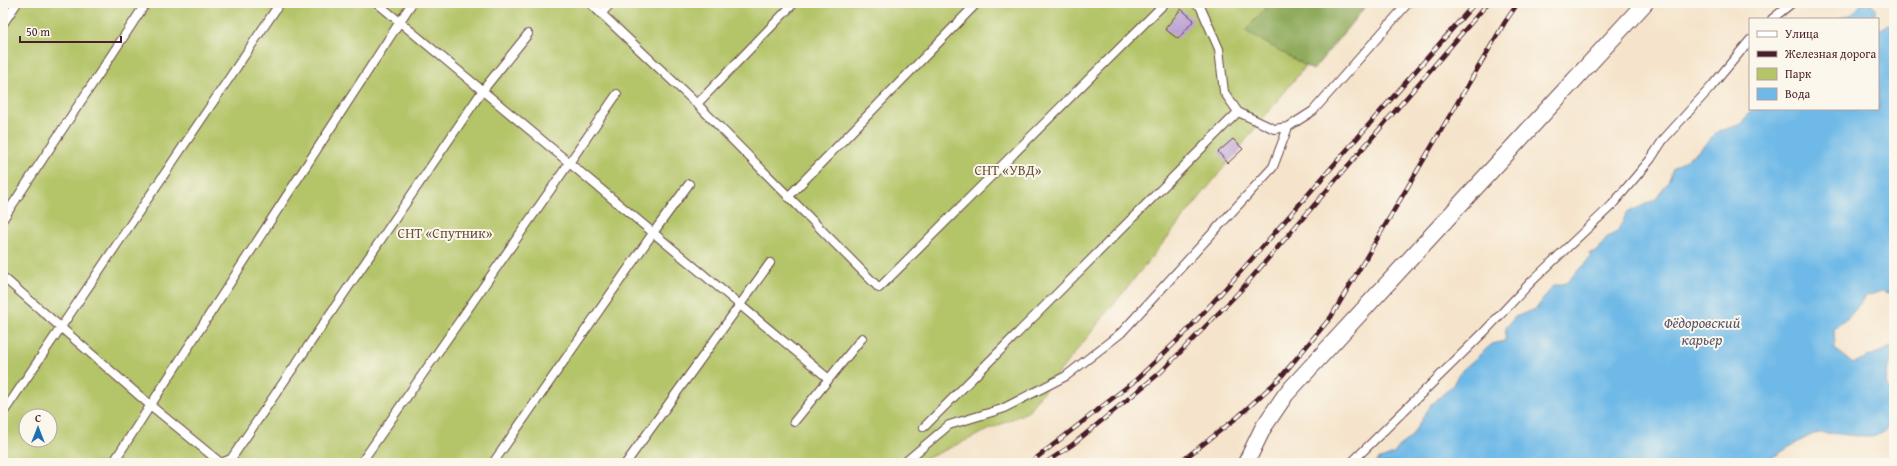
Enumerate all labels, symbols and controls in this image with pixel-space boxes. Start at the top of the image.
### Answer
scale bar [20,18,121,44]
legend [1749,18,1879,110]
text: 50 m [26,23,50,40]
text: Улица [1785,25,1819,42]
text: Железная дорога [1784,45,1876,62]
text: Парк [1785,65,1812,82]
text: Вода [1785,85,1810,102]
park label: СНТ «УВД» [974,160,1042,180]
park label: СНТ «Спутник» [398,223,493,243]
water label: Фёдоровский карьер [1664,312,1741,350]
north arrow [18,408,58,448]
text: С [35,410,41,426]

